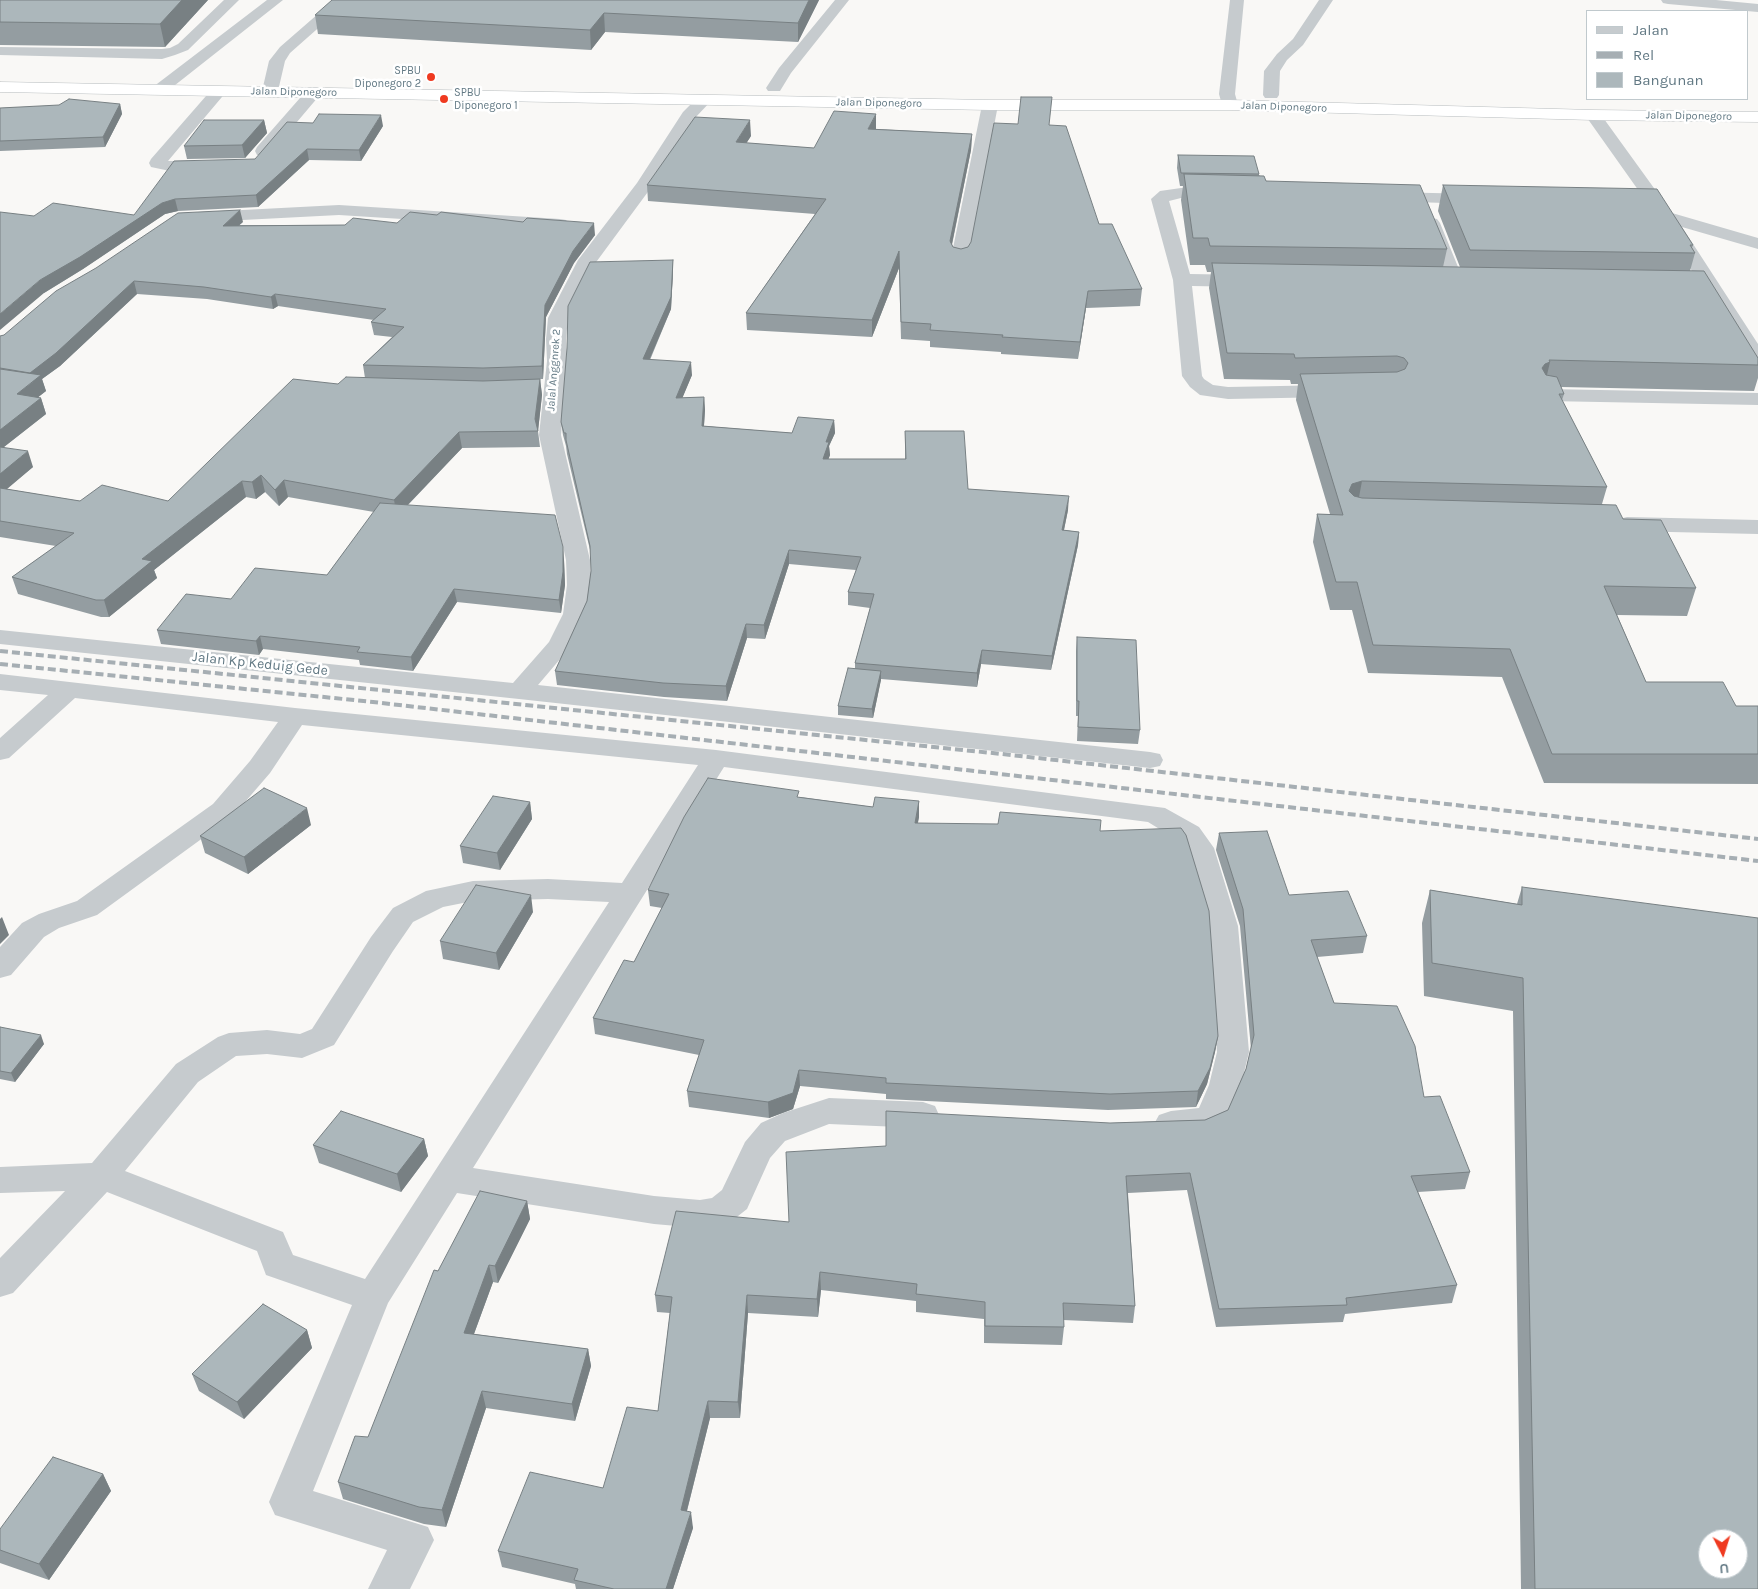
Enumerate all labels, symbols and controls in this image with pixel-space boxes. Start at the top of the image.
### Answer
legend [1586,10,1748,100]
text: Jalan [1633,21,1669,39]
text: Rel [1633,46,1654,64]
place label: SPBU Diponegoro 2 [355,64,421,90]
marker: SPBU Diponegoro 2 [425,71,437,83]
text: Bangunan [1633,71,1704,89]
street label: Jalan Diponegoro [251,85,337,99]
place label: SPBU Diponegoro 1 [454,86,518,112]
marker: SPBU Diponegoro 1 [438,93,450,105]
street label: Jalan Diponegoro [836,96,922,110]
street label: Jalan Diponegoro [1241,99,1327,115]
street label: Jalan Diponegoro [1646,109,1732,123]
street label: Jalal Anggnrek 2 [545,329,563,411]
street label: Jalan Kp Keduig Gede [191,649,329,679]
north arrow [1698,1529,1748,1579]
text: U [1719,1560,1730,1577]

